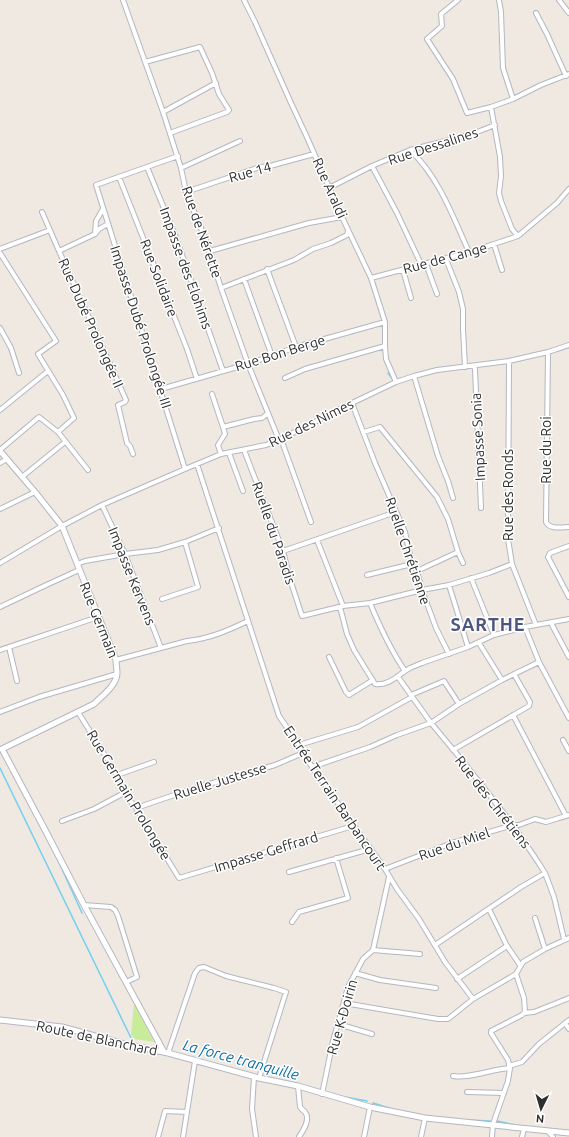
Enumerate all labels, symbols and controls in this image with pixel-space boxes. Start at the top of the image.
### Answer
street label: Rue Dessalines [386,124,480,168]
street label: Rue Araldi [310,155,350,221]
street label: Rue 14 [227,158,273,186]
street label: Rue de Nérette [179,184,225,280]
street label: Impasse des Elohims [156,205,216,331]
street label: Rue Solidaire [137,237,181,319]
street label: Rue de Cange [401,239,489,277]
street label: Impasse Dubé Prolongée III [107,244,175,410]
street label: Rue Dubé Prolongée II [55,256,127,390]
street label: Rue Bon Berge [233,332,327,374]
street label: Impasse Sonia [468,393,488,481]
street label: Rue des Nimes [266,396,356,450]
street label: Rue du Roi [538,416,554,484]
street label: Rue des Ronds [500,449,516,541]
street label: Ruelle du Paradis [249,479,299,587]
street label: Ruelle Chrétienne [382,495,434,607]
street label: Impasse Kervens [105,525,159,627]
street label: Rue Germain [76,580,122,660]
district label: SARTHE [450,614,526,634]
street label: Entrée Terrain Barbancourt [281,723,390,874]
street label: Rue Germain Prolongée [84,727,174,863]
street label: Rue des Chrétiens [452,752,534,852]
street label: Ruelle Justesse [171,759,269,803]
street label: Rue du Miel [416,824,492,864]
street label: Impasse Geffrard [212,829,320,875]
street label: Rue K-Doirin [324,977,360,1057]
street label: Route de Blanchard [35,1017,159,1059]
water label: La force tranquille [181,1036,301,1083]
north arrow [521,1089,561,1129]
text: N [536,1113,545,1125]

